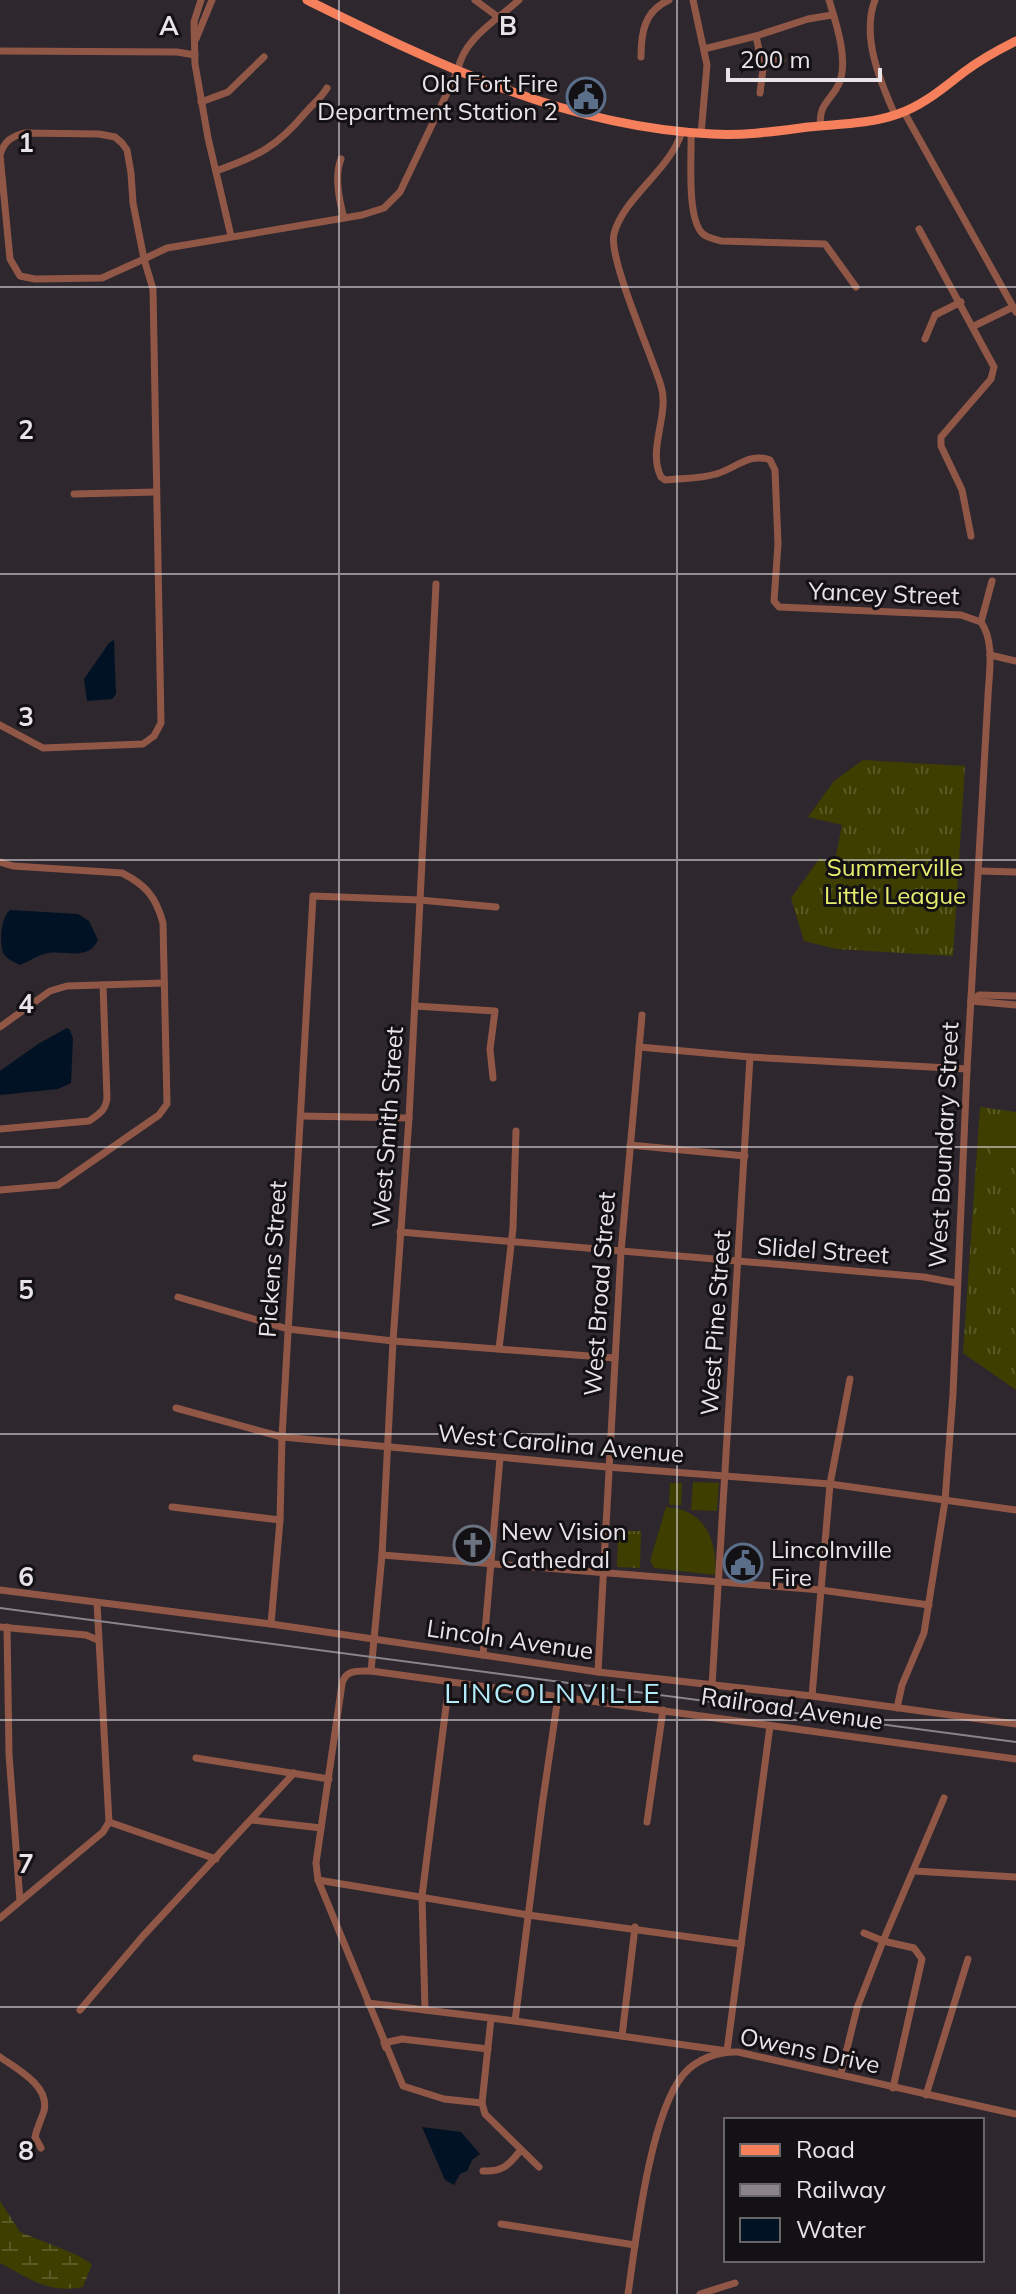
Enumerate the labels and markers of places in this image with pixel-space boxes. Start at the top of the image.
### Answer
place label: Old Fort Fire Department Station 2 [317,68,558,126]
public building icon: Old Fort Fire Department Station 2 [565,76,607,118]
place label: New Vision Cathedral [501,1516,627,1574]
church icon: New Vision Cathedral [452,1524,494,1566]
place label: Lincolnville Fire [771,1534,892,1592]
public building icon: Lincolnville Fire [722,1542,764,1584]

